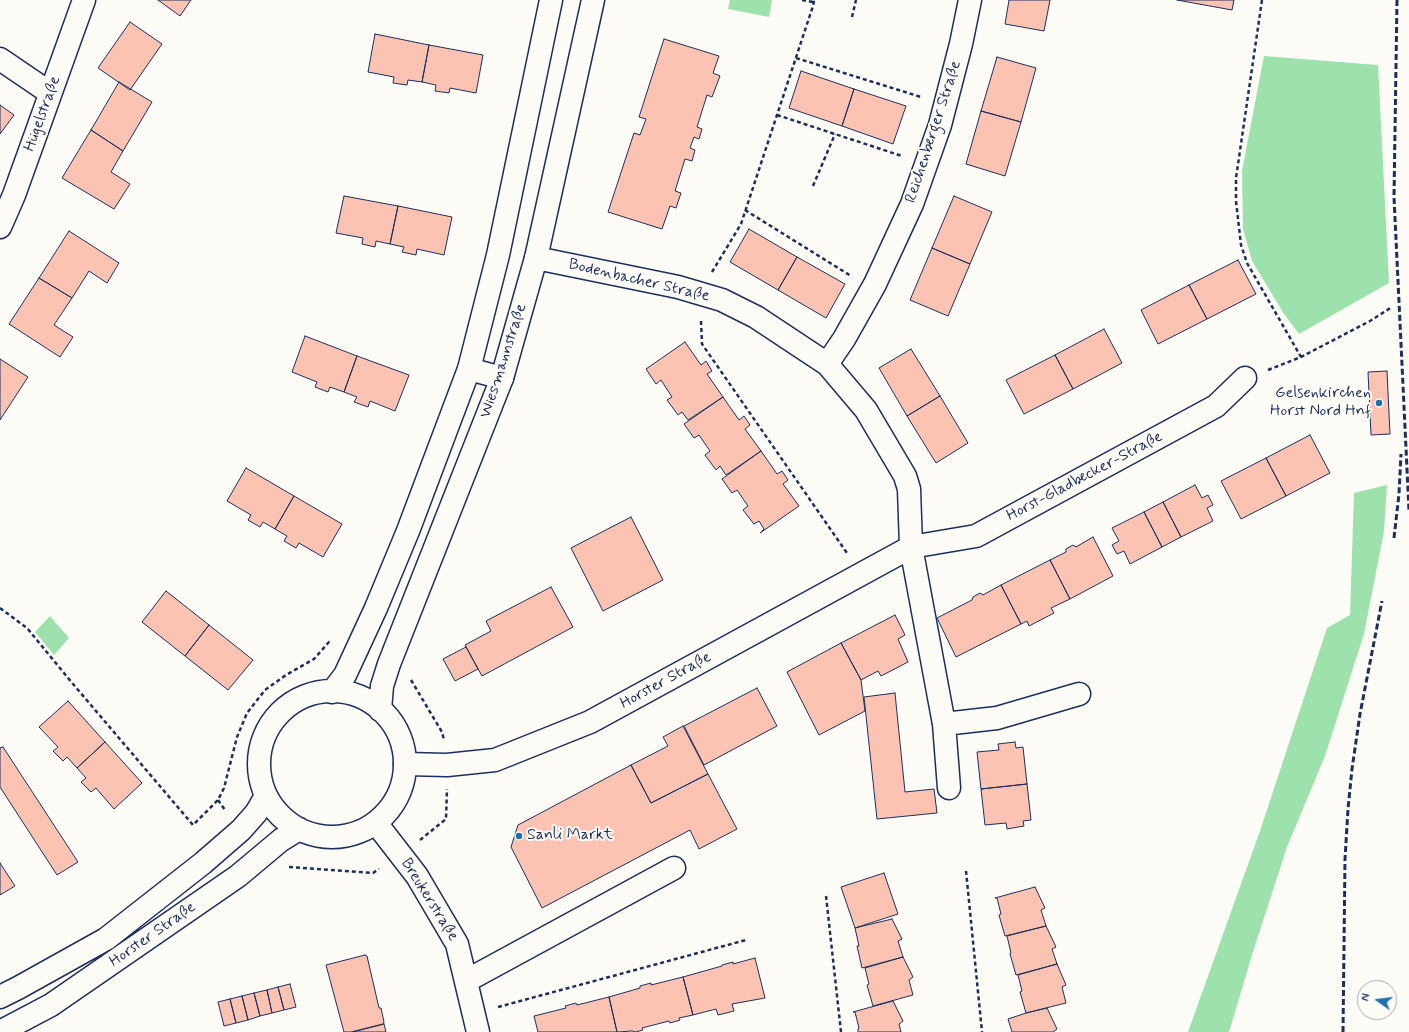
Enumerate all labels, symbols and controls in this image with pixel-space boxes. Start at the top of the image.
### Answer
street label: Reichenberger Straße [902,58,966,206]
street label: Hügelstraße [20,74,66,154]
street label: Bodenbacher Straße [567,255,711,307]
street label: Wiesmannstraße [476,301,532,421]
place label: Gelsenkirchen Horst Nord Hnf [1270,384,1371,422]
marker: Gelsenkirchen Horst Nord Hnf [1374,398,1384,408]
street label: Horst-Gladbecker-Straße [1004,428,1166,526]
street label: Horster Straße [617,648,715,714]
place label: Sanli Markt [527,826,613,846]
marker: Sanli Markt [514,831,524,841]
street label: Breukerstraße [396,855,462,945]
street label: Horster Straße [106,898,200,972]
north arrow [1357,980,1397,1020]
text: N [1359,992,1374,1003]

